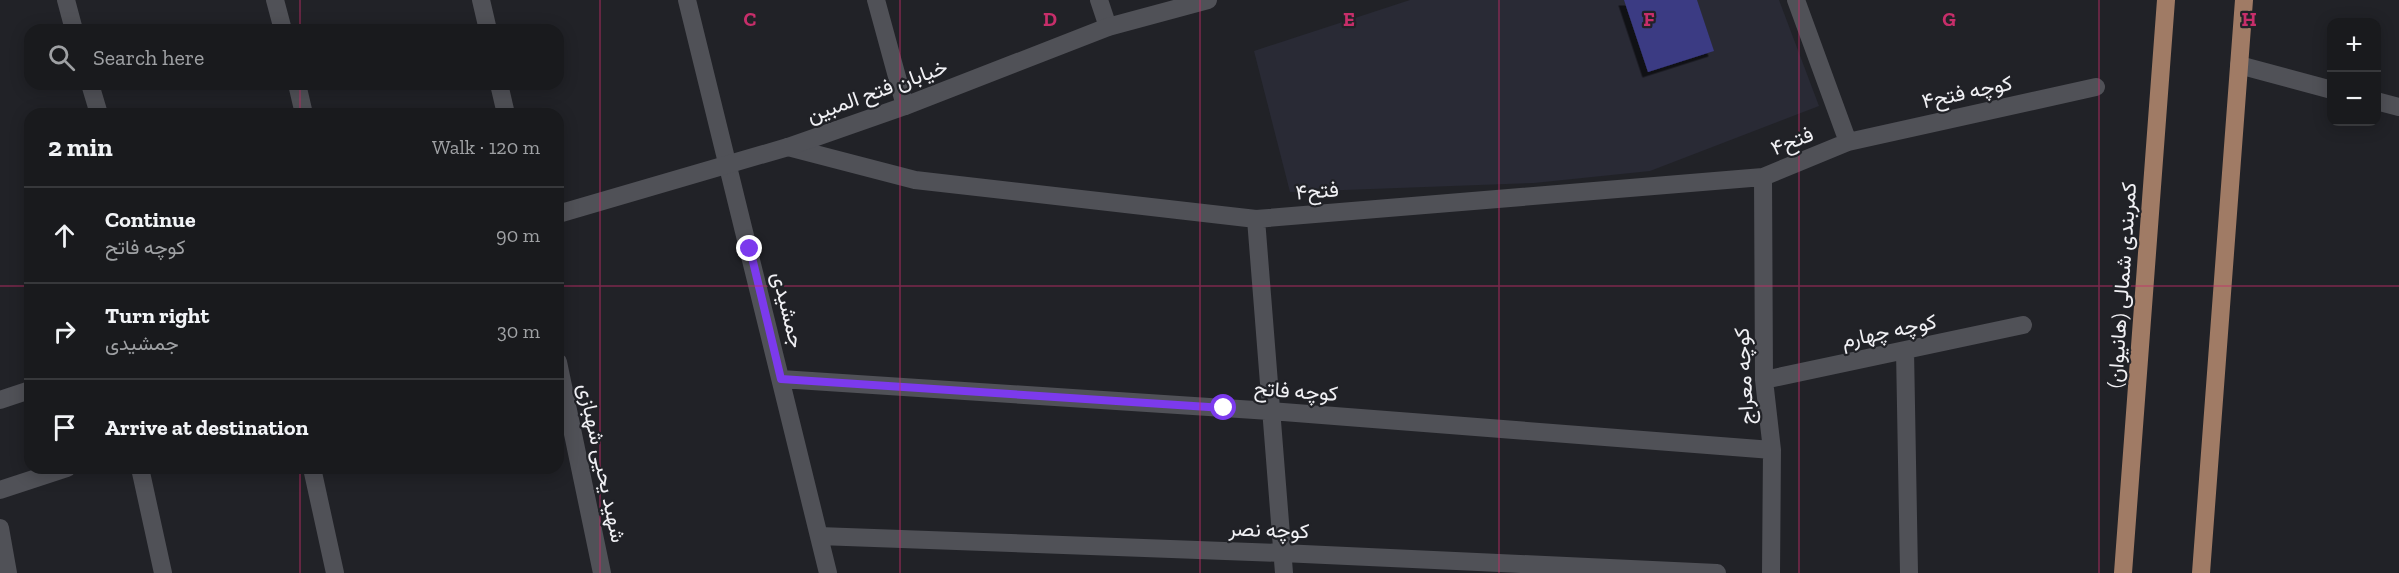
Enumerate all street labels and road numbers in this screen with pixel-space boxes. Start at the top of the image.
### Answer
street label: خیابان فتح المبین [803,53,951,129]
street label: کوچه فتح۴ [1919,70,2015,115]
street label: فتح۴ [1767,121,1817,162]
street label: فتح۴ [1294,176,1340,207]
street label: کمربندی شمالی (هانیوان) [2102,181,2142,389]
street label: جمشیدی [767,269,810,350]
street label: کوچه چهارم [1839,308,1939,355]
street label: کوچه معراج [1728,327,1761,425]
street label: کوچه فاتح [1253,375,1339,408]
street label: شهید یحیی شهبازی [572,381,632,545]
street label: کوچه نصر [1227,516,1310,545]

